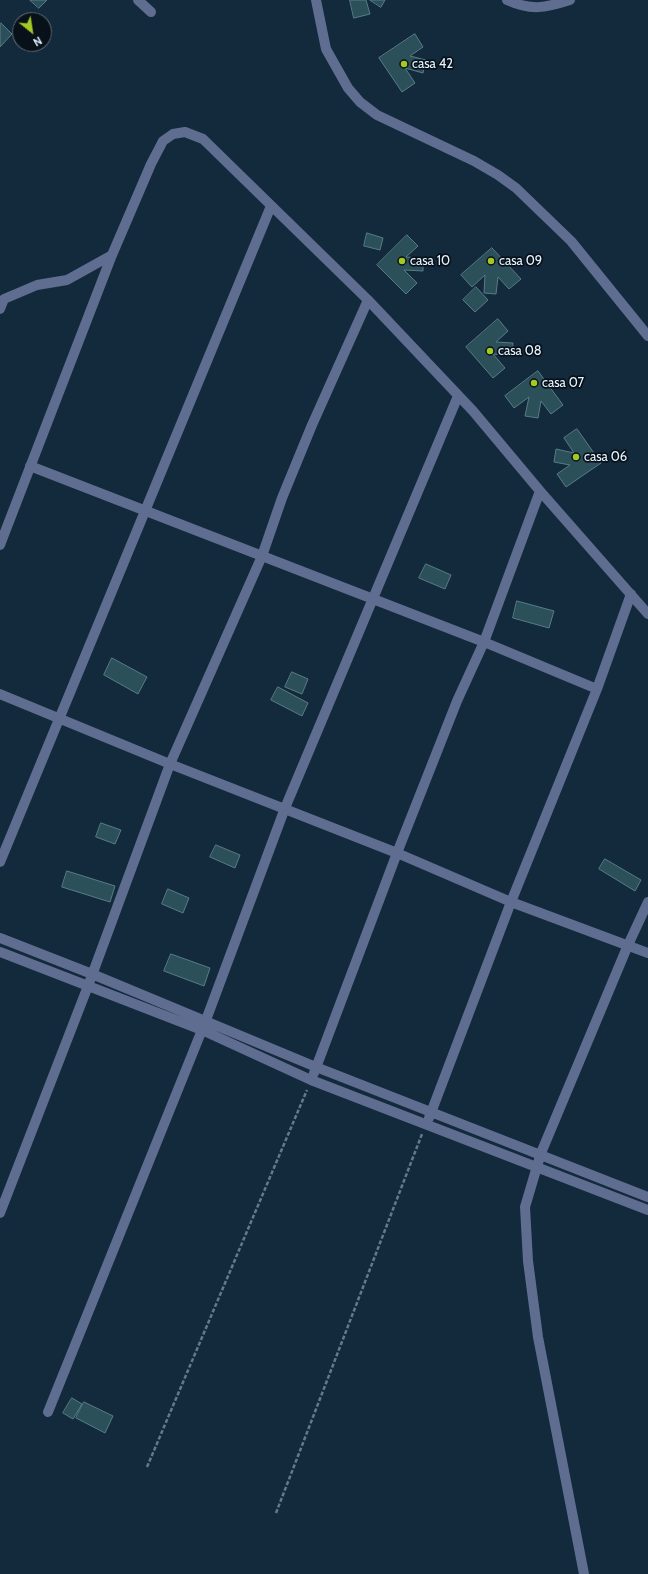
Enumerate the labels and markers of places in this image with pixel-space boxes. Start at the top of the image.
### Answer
place label: casa 42 [412,56,453,72]
marker: casa 42 [399,59,409,69]
place label: casa 10 [410,253,450,269]
place label: casa 09 [499,253,542,269]
marker: casa 10 [397,256,407,266]
marker: casa 09 [486,256,496,266]
place label: casa 08 [498,343,542,359]
marker: casa 08 [485,346,495,356]
place label: casa 07 [542,375,584,391]
marker: casa 07 [529,378,539,388]
place label: casa 06 [584,449,627,465]
marker: casa 06 [571,452,581,462]

